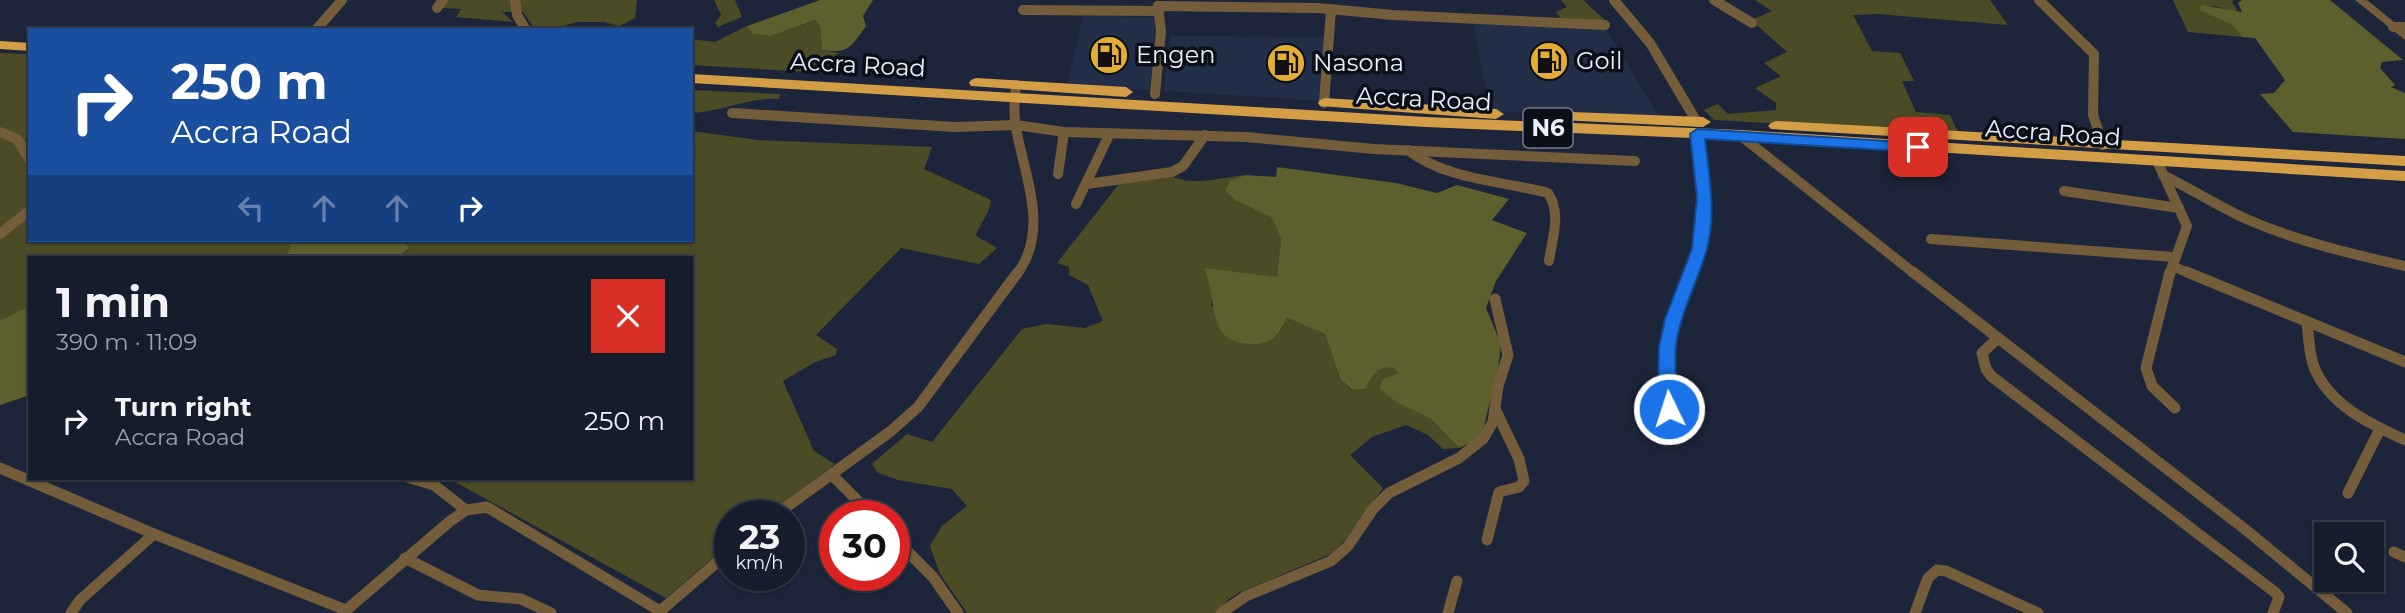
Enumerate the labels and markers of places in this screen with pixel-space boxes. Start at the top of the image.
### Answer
fuel station icon: Engen [1088,34,1130,76]
place label: Engen [1136,40,1215,69]
fuel station icon: Goil [1528,40,1570,82]
fuel station icon: Nasona [1265,42,1307,84]
place label: Goil [1576,46,1623,75]
place label: Nasona [1313,48,1404,77]
pin [1888,117,1948,177]

